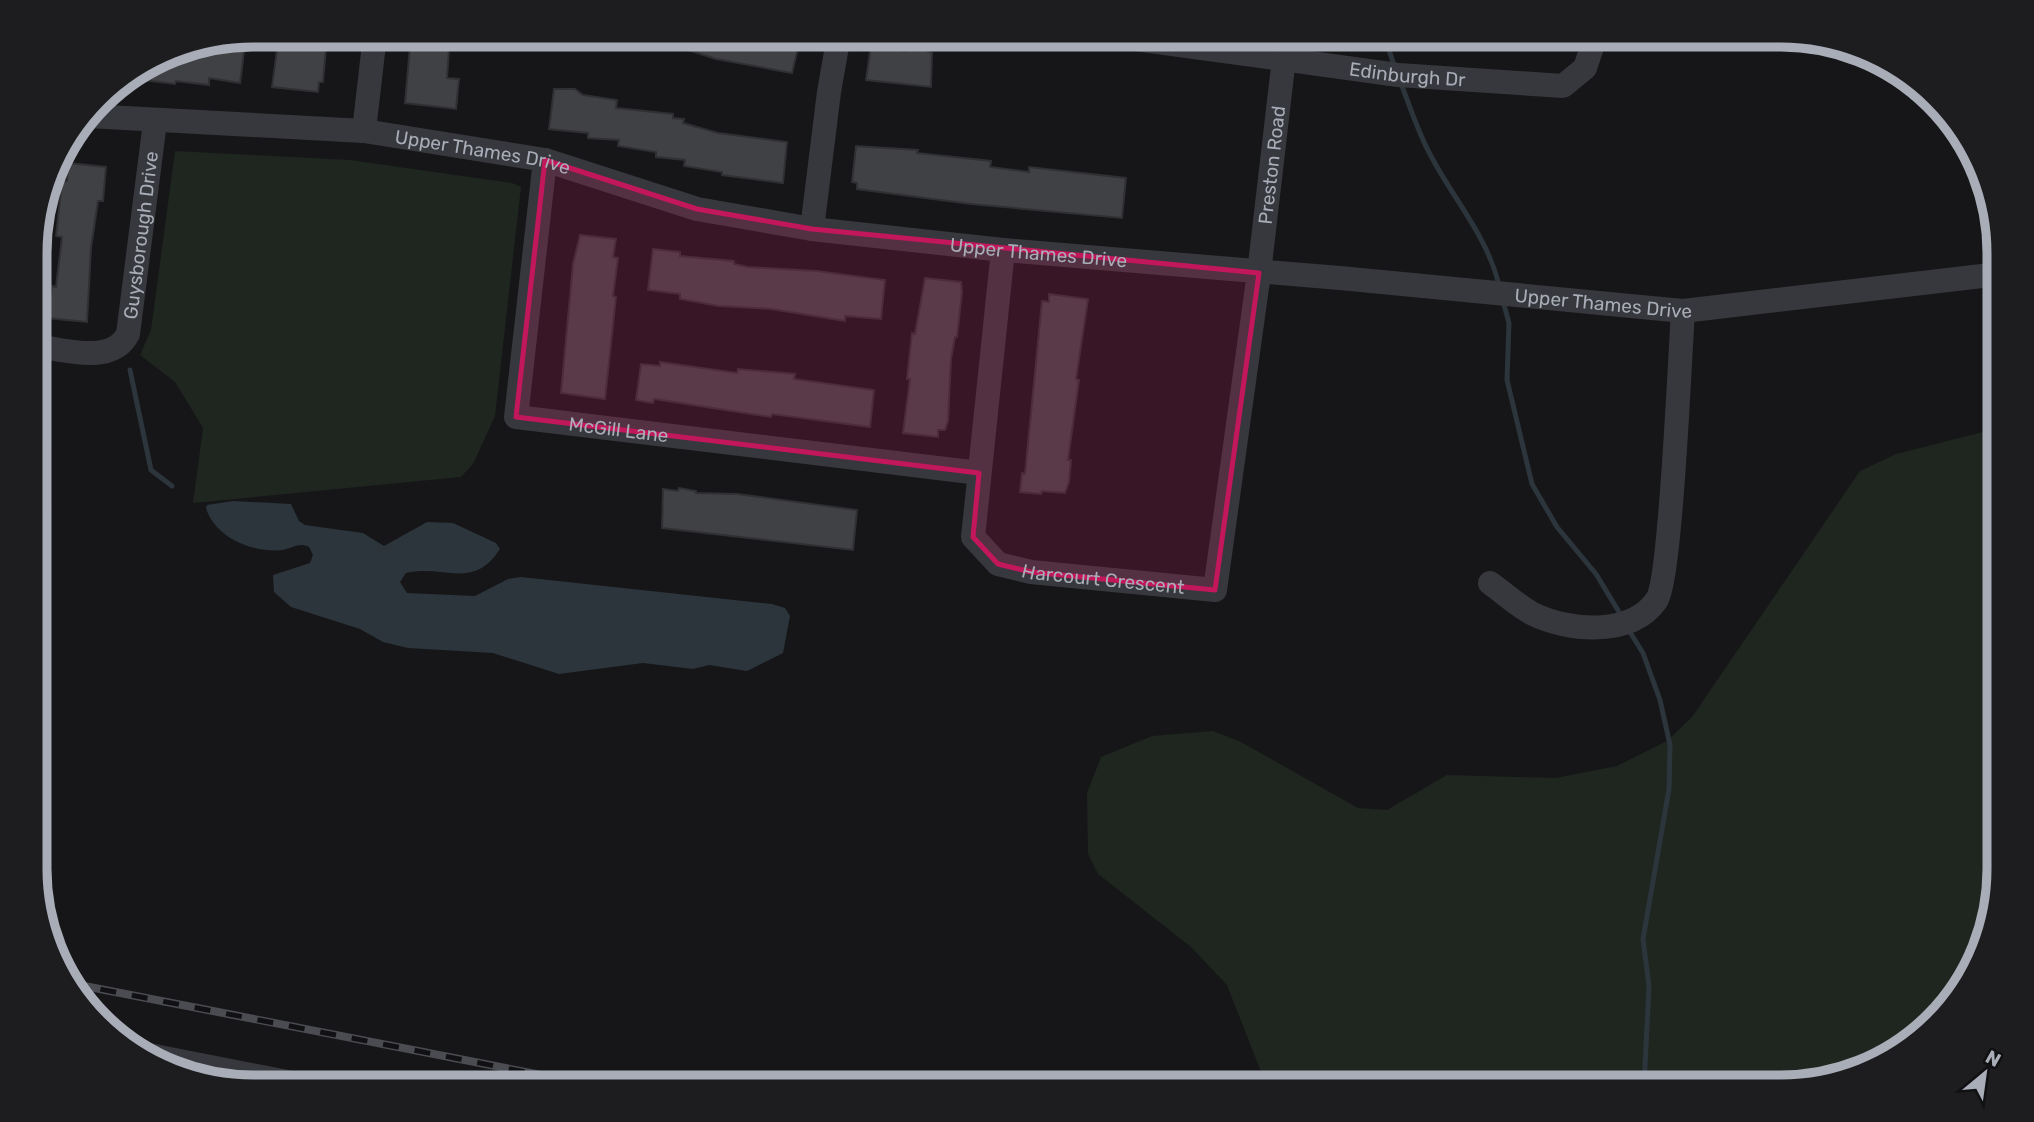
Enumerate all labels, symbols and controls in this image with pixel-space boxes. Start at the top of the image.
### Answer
street label: Edinburgh Dr [1348,57,1467,91]
street label: Preston Road [1253,104,1290,225]
street label: Upper Thames Drive [393,125,574,179]
street label: Guysborough Drive [118,150,163,321]
street label: Upper Thames Drive [949,233,1128,272]
street label: Upper Thames Drive [1514,283,1693,323]
street label: McGill Lane [567,412,670,447]
street label: Harcourt Crescent [1020,559,1186,599]
north arrow [1950,1038,2020,1108]
text: N [1981,1045,2005,1072]

